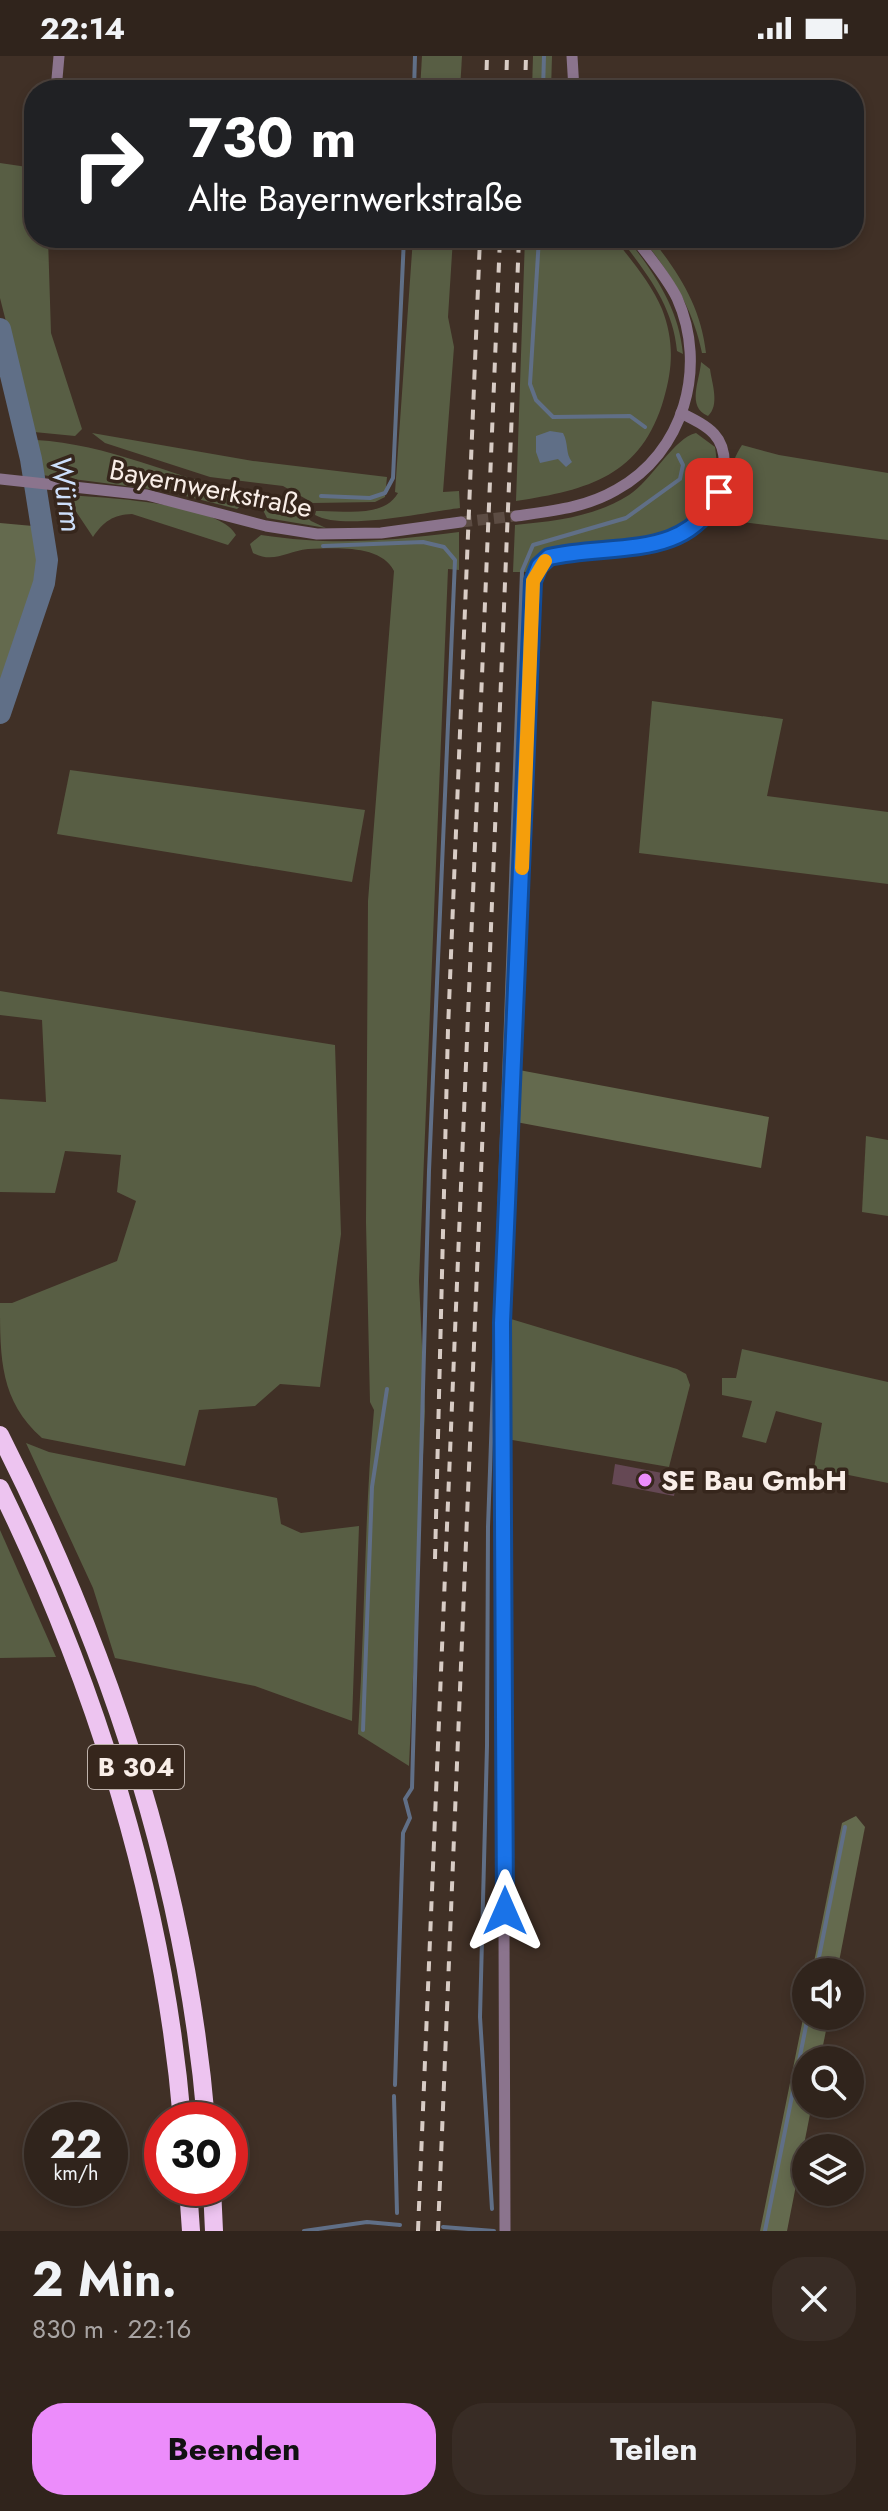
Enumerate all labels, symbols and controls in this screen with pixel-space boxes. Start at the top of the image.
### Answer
text: 22:14 [40,7,125,50]
text: 730 m [188,97,356,178]
icon: right [56,112,160,216]
text: Alte Bayernwerkstraße [188,172,523,224]
street label: Bayernwerkstraße [106,449,316,528]
water label: Würm [39,453,94,535]
pin [685,458,753,526]
icon: arrive [697,470,741,514]
place label: SE Bau GmbH [661,1460,847,1501]
marker: SE Bau GmbH [636,1471,654,1489]
road number: B 304 [88,1745,184,1789]
position arrow [463,1869,547,1953]
map controls [792,1958,864,2206]
button: sound [792,1958,864,2030]
button: search [792,2046,864,2118]
speed limit sign: 30 [144,2102,248,2206]
text: 22 [50,2115,102,2173]
button: layers [792,2134,864,2206]
text: km/h [53,2159,99,2188]
text: 2 Min. [32,2245,177,2314]
button: close [772,2257,856,2341]
text: 830 m · 22:16 [32,2310,192,2348]
button: Beenden [32,2403,436,2495]
button: Teilen [452,2403,856,2495]

